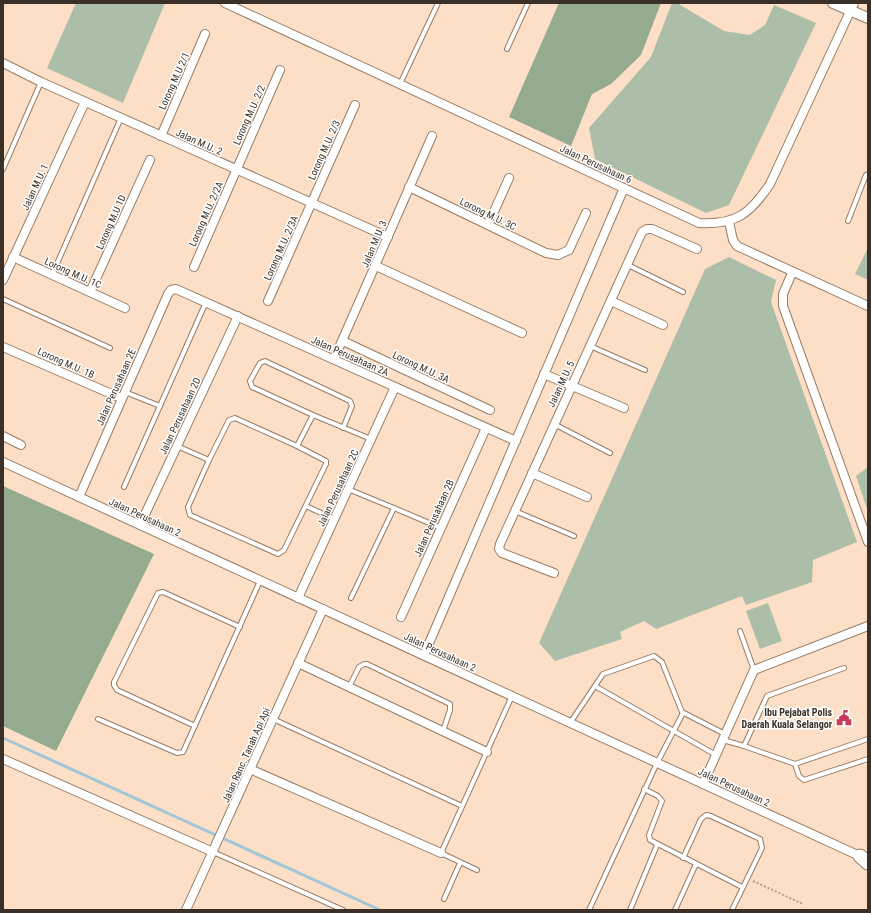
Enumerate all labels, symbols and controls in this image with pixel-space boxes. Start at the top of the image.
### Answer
street label: Lorong M.U 2/1 [156,51,192,111]
street label: Lorong M.U. 2/2 [231,83,267,147]
street label: Lorong M.U. 2/3 [306,118,342,182]
street label: Jalan M.U. 2 [174,127,224,157]
street label: Jalan Perusahaan 6 [558,143,634,185]
street label: Jalan M.U. 1 [20,162,50,212]
street label: Lorong M.U. 2/2A [187,180,225,248]
street label: Lorong M.U 1D [94,193,128,251]
street label: Lorong M.U. 3C [458,196,518,232]
street label: Lorong M.U. 2/3A [262,214,300,282]
street label: Jalan M.U. 3 [359,219,389,269]
street label: Lorong M.U. 1C [43,256,103,291]
street label: Jalan Perusahaan 2A [310,334,391,378]
street label: Lorong M.U. 1B [36,346,96,380]
street label: Jalan Perusahaan 2E [94,347,138,427]
street label: Lorong M.U. 3A [391,349,451,385]
street label: Jalan M.U. 5 [546,359,576,409]
street label: Jalan Perusahaan 2D [157,376,203,456]
street label: Jalan Perusahaan 2C [315,448,361,528]
street label: Jalan Perusahaan 2B [412,478,456,558]
street label: Jalan Perusahaan 2 [107,496,183,538]
street label: Jalan Perusahaan 2 [402,631,478,673]
street label: Jalan Ranc. Tanah Api Api [220,706,272,804]
place label: Ibu Pejabat Polis Daerah Kuala Selangor [742,707,833,730]
public building icon: Ibu Pejabat Polis Daerah Kuala Selangor [835,709,853,727]
street label: Jalan Perusahaan 2 [696,766,772,808]

